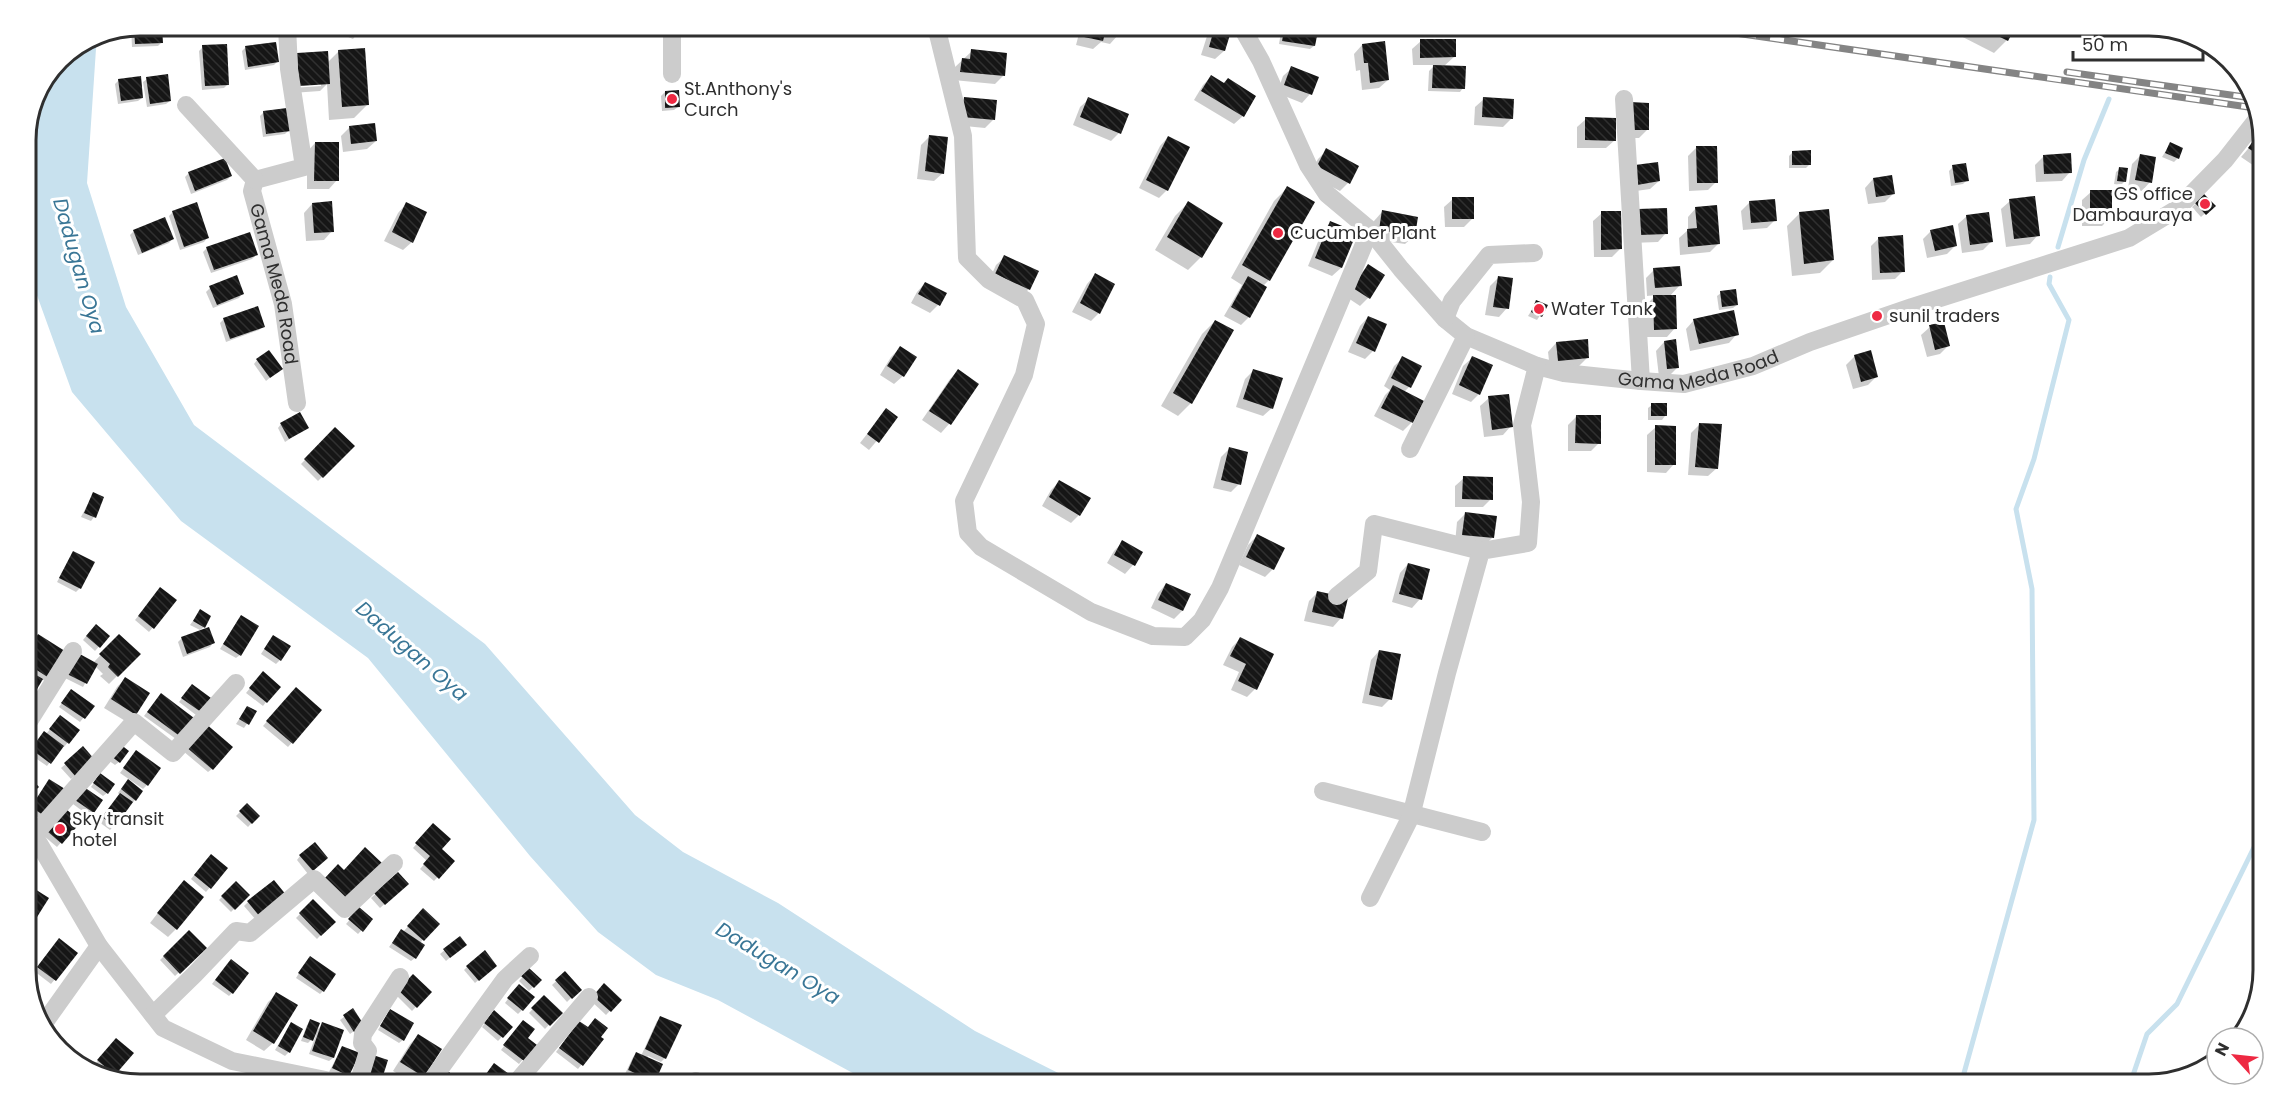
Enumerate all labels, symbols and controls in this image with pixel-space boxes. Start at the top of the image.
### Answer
scale bar [2073,24,2204,62]
text: 50 m [2082,32,2128,57]
place label: St.Anthony's Curch [684,76,792,122]
marker: St.Anthony's Curch [665,92,679,106]
place label: GS office Dambauraya [2073,181,2193,227]
water label: Dadugan Oya [46,195,112,337]
marker: GS office Dambauraya [2198,197,2212,211]
street label: Gama Meda Road [244,201,304,366]
place label: Cucumber Plant [1290,220,1436,245]
marker: Cucumber Plant [1271,226,1285,240]
place label: Water Tank [1551,296,1653,321]
marker: Water Tank [1532,302,1546,316]
place label: sunil traders [1889,303,2000,328]
marker: sunil traders [1870,309,1884,323]
street label: Gama Meda Road [1617,344,1782,397]
water label: Dadugan Oya [350,594,474,708]
place label: Sky transit hotel [72,806,164,852]
marker: Sky transit hotel [53,822,67,836]
water label: Dadugan Oya [711,915,845,1011]
north arrow [2205,1026,2265,1086]
text: N [2209,1039,2235,1060]

